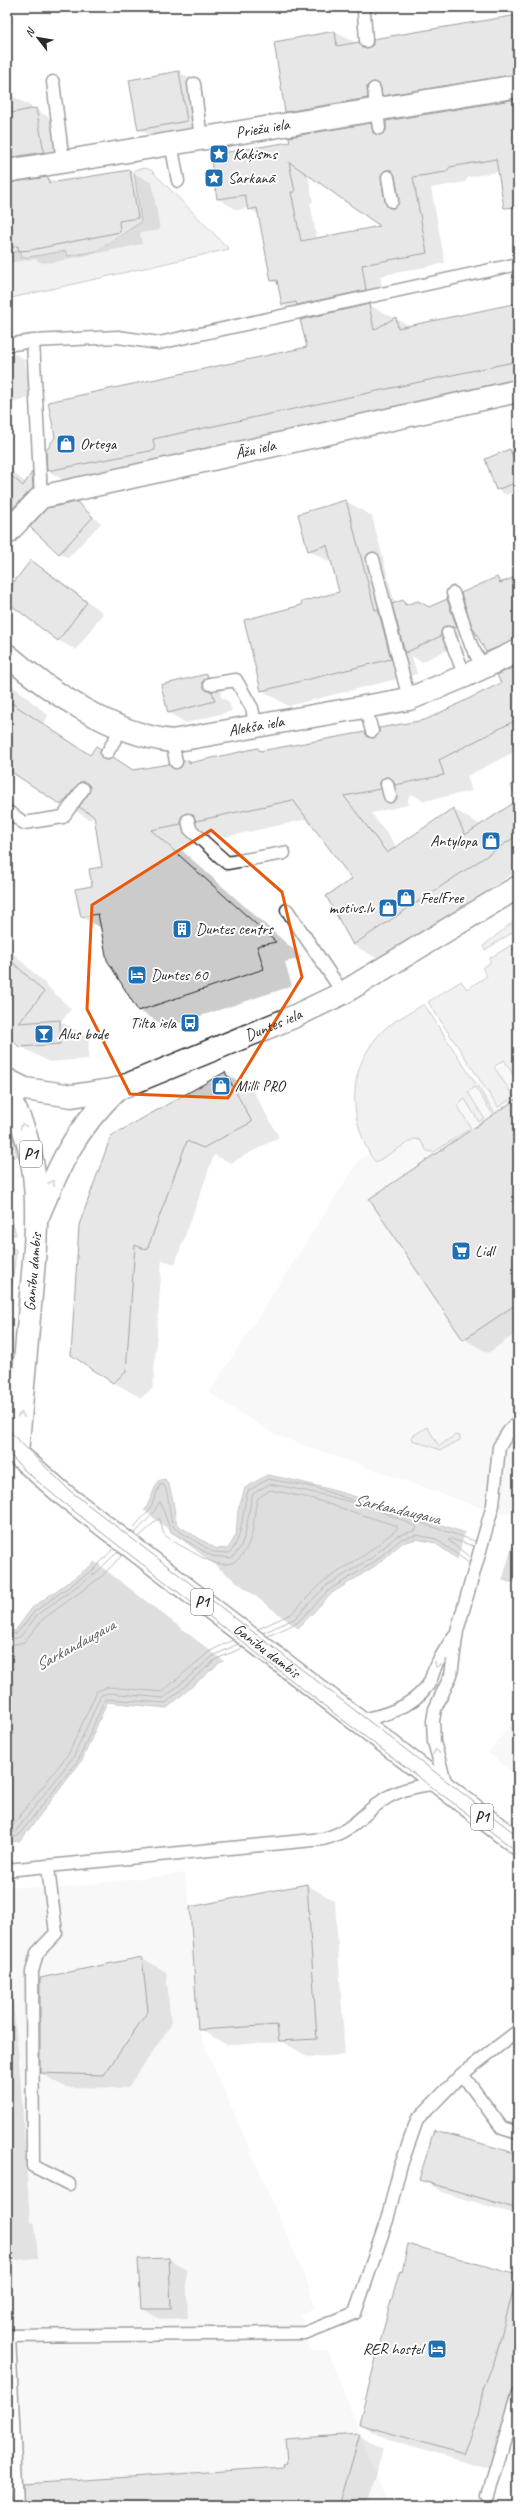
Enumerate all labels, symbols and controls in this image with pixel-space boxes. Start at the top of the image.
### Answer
north arrow [18,18,58,58]
text: N [22,24,38,39]
street label: Priežu iela [234,114,292,143]
place icon: Kaķisms [208,143,230,165]
place label: Kaķisms [233,144,278,164]
place icon: Sarkanā [203,167,225,189]
place label: Sarkanā [228,168,277,188]
shop icon: Ortega [55,433,77,455]
place label: Ortega [80,434,118,454]
street label: Āžu iela [233,435,278,464]
street label: Alekša iela [227,711,286,741]
shop icon: Antylopa [480,830,502,852]
place label: Antylopa [430,831,479,851]
shop icon: FeelFree [395,887,417,909]
place label: FeelFree [420,888,465,908]
shop icon: motivs.lv [377,897,399,919]
place label: motivs.lv [329,898,376,918]
building icon: Duntes centrs [171,918,193,940]
place label: Duntes centrs [196,919,274,939]
hotel icon: Duntes 60 [126,964,148,986]
place label: Duntes 60 [151,965,209,985]
street label: Duntes iela [242,1004,306,1046]
bus stop icon: Tilta iela [179,1012,201,1034]
place label: Tilta iela [130,1013,178,1033]
bar icon: Alus bode [33,1023,55,1045]
place label: Alus bode [58,1024,110,1044]
shop icon: Milli PRO [210,1075,232,1097]
place label: Milli PRO [235,1076,287,1096]
one-way arrow [19,1122,28,1129]
road number: P1 [20,1141,42,1167]
one-way arrow [47,1180,55,1187]
street label: Ganību dambis [20,1230,47,1312]
supermarket icon: Lidl [450,1240,472,1262]
place label: Lidl [475,1241,497,1261]
one-way arrow [16,1412,25,1418]
water label: Sarkandaugava [352,1489,444,1530]
road number: P1 [191,1589,213,1615]
water label: Sarkandaugava [32,1614,120,1675]
street label: Ganību dambis [229,1619,305,1684]
one-way arrow [434,1661,442,1668]
one-way arrow [432,1749,441,1755]
road number: P1 [471,1804,493,1830]
hotel icon: RER hostel [426,2338,448,2360]
place label: RER hostel [363,2339,426,2359]

